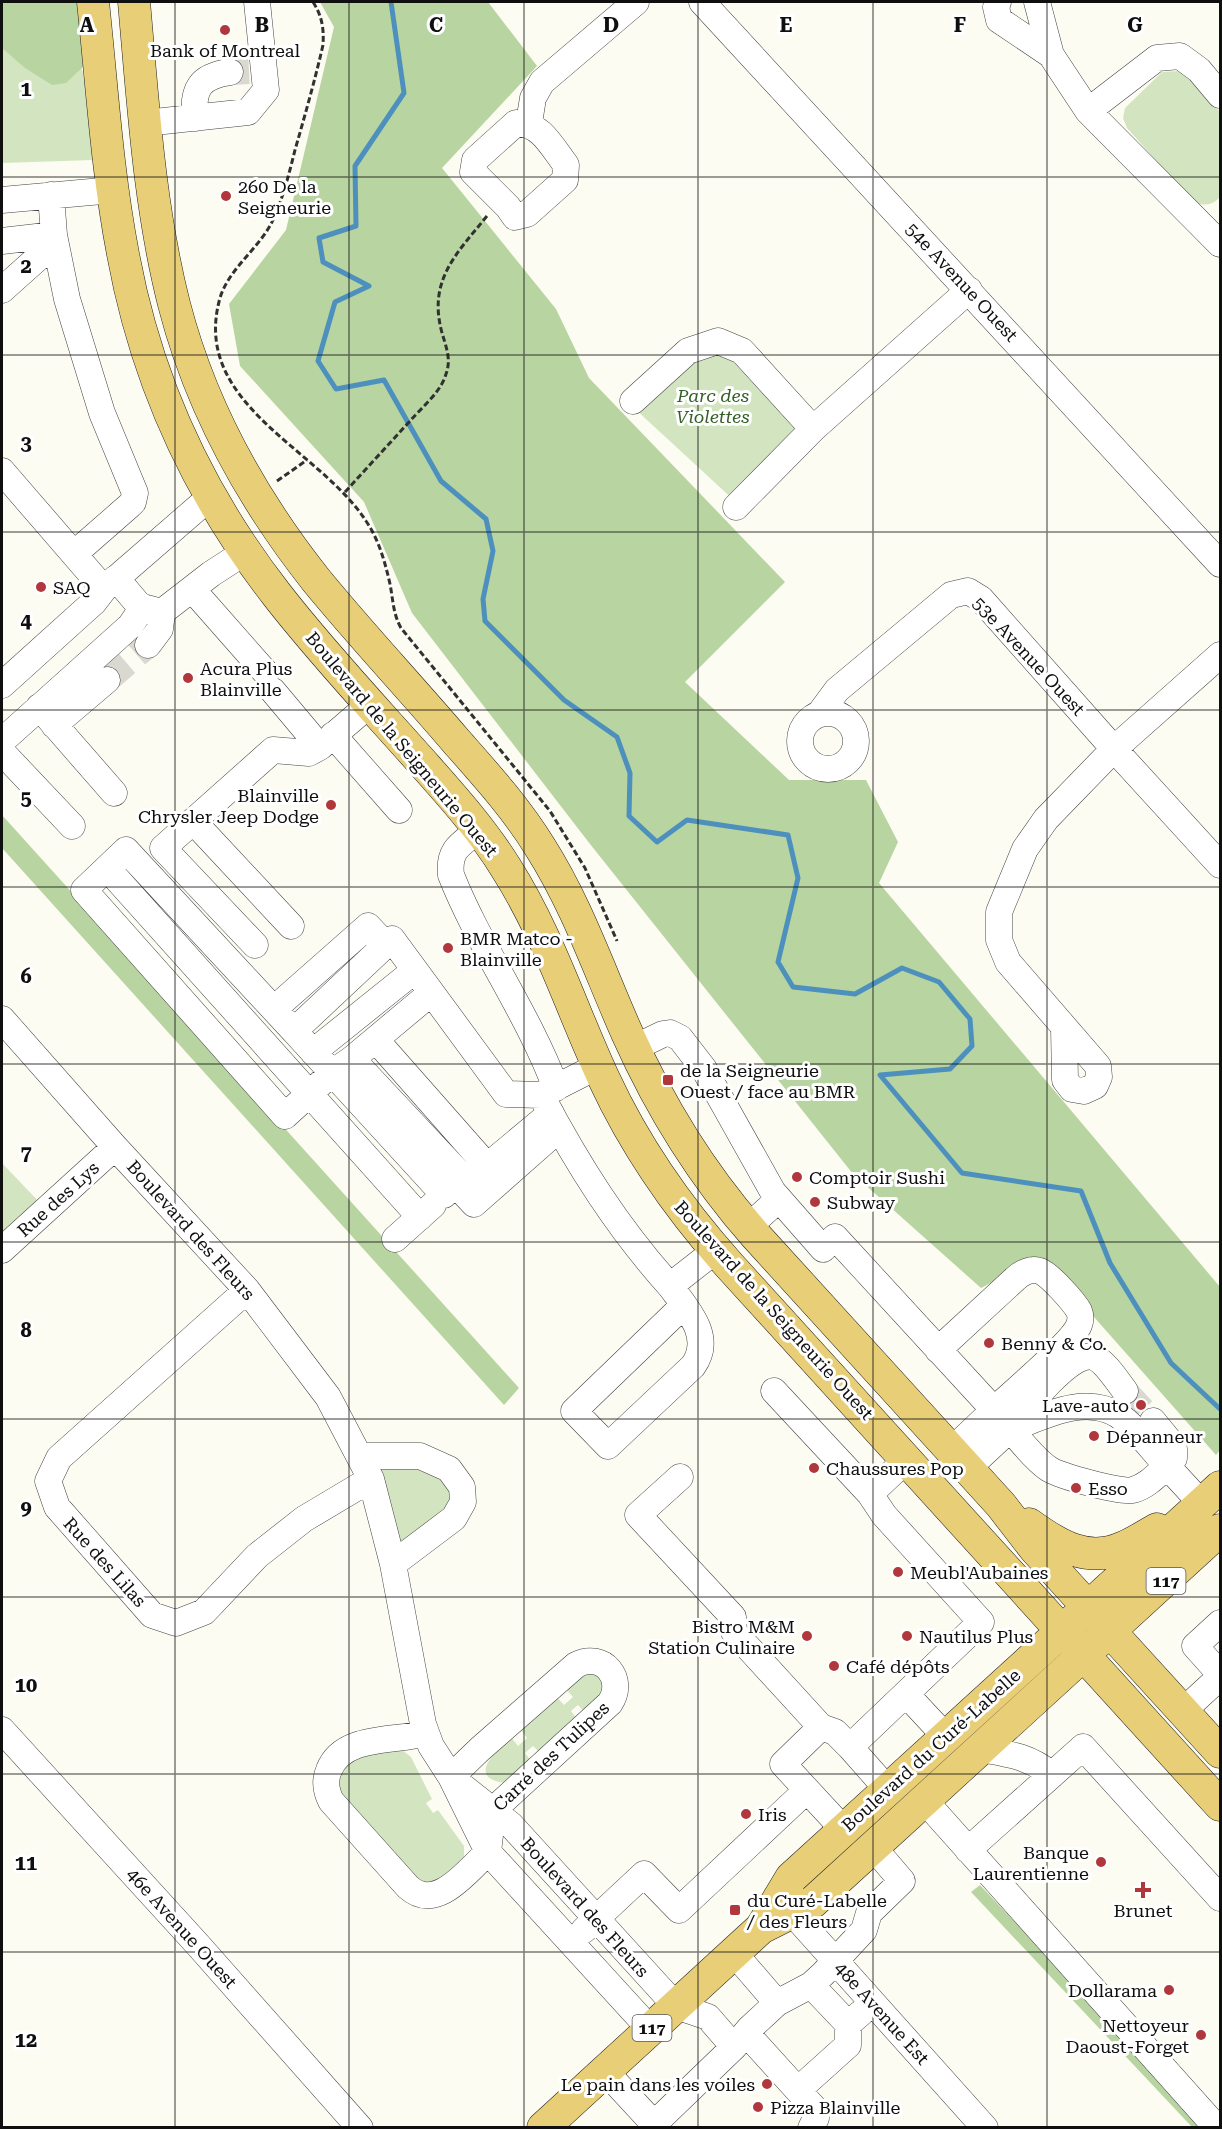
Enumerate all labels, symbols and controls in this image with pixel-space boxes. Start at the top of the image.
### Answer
text: A [80,13,95,37]
text: B [255,13,269,37]
text: C [429,13,443,37]
text: D [603,13,619,37]
text: E [780,13,793,37]
text: F [954,13,966,37]
text: G [1127,13,1143,37]
marker: Bank of Montreal [218,23,232,37]
place label: Bank of Montreal [150,40,300,61]
text: 1 [20,77,32,101]
place label: 260 De la Seigneurie [238,176,331,218]
marker: 260 De la Seigneurie [219,189,233,203]
street label: 54e Avenue Ouest [902,218,1023,346]
text: 2 [20,254,32,278]
park label: Parc des Violettes [676,385,750,427]
text: 3 [20,431,32,455]
place label: SAQ [53,577,91,598]
marker: SAQ [34,580,48,594]
street label: 53e Avenue Ouest [969,592,1090,720]
text: 4 [20,609,32,633]
street label: Boulevard de la Seigneurie Ouest [302,627,502,861]
place label: Acura Plus Blainville [200,658,292,700]
marker: Acura Plus Blainville [181,671,195,685]
place label: Blainville Chrysler Jeep Dodge [138,785,319,827]
text: 5 [20,786,32,810]
marker: Blainville Chrysler Jeep Dodge [324,798,338,812]
place label: BMR Matco - Blainville [460,928,573,970]
marker: BMR Matco - Blainville [441,941,455,955]
text: 6 [20,964,32,988]
place label: de la Seigneurie Ouest / face au BMR [680,1060,856,1102]
marker: de la Seigneurie Ouest / face au BMR [661,1073,675,1087]
text: 7 [20,1141,32,1165]
street label: Boulevard des Fleurs [123,1156,259,1304]
street label: Rue des Lys [13,1157,103,1241]
place label: Comptoir Sushi [809,1167,945,1188]
marker: Comptoir Sushi [790,1170,804,1184]
place label: Subway [827,1192,896,1213]
marker: Subway [808,1195,822,1209]
street label: Boulevard de la Seigneurie Ouest [670,1196,878,1424]
text: 8 [20,1318,32,1342]
place label: Benny & Co. [1001,1333,1107,1354]
marker: Benny & Co. [982,1336,996,1350]
place label: Lave-auto [1042,1395,1129,1416]
marker: Lave-auto [1134,1398,1148,1412]
place label: Dépanneur [1106,1426,1203,1447]
marker: Dépanneur [1087,1429,1101,1443]
place label: Chaussures Pop [826,1458,964,1479]
marker: Chaussures Pop [807,1461,821,1475]
place label: Esso [1088,1478,1128,1499]
marker: Esso [1069,1481,1083,1495]
text: 9 [20,1496,32,1520]
street label: Rue des Lilas [59,1513,151,1611]
place label: Meubl'Aubaines [910,1562,1048,1583]
marker: Meubl'Aubaines [891,1565,905,1579]
road number: 117 [1146,1568,1186,1594]
place label: Bistro M&M Station Culinaire [648,1616,795,1658]
place label: Nautilus Plus [919,1626,1033,1647]
marker: Bistro M&M Station Culinaire [800,1629,814,1643]
marker: Nautilus Plus [900,1629,914,1643]
place label: Café dépôts [846,1656,950,1677]
marker: Café dépôts [827,1659,841,1673]
street label: Boulevard du Curé-Labelle [837,1664,1025,1836]
text: 10 [15,1673,37,1697]
street label: Carré des Tulipes [489,1697,613,1815]
place label: Iris [758,1804,787,1825]
marker: Iris [739,1807,753,1821]
street label: Boulevard des Fleurs [517,1833,653,1981]
place label: Banque Laurentienne [973,1842,1089,1884]
text: 11 [15,1851,37,1875]
marker: Banque Laurentienne [1094,1855,1108,1869]
street label: 46e Avenue Ouest [123,1864,242,1993]
marker: Brunet [1136,1883,1150,1897]
place label: du Curé-Labelle / des Fleurs [746,1890,887,1932]
place label: Brunet [1114,1900,1173,1921]
marker: du Curé-Labelle / des Fleurs [728,1903,742,1917]
street label: 48e Avenue Est [830,1957,934,2069]
place label: Dollarama [1068,1980,1157,2001]
marker: Dollarama [1162,1983,1176,1997]
road number: 117 [632,2015,672,2041]
place label: Nettoyeur Daoust-Forget [1065,2015,1189,2057]
text: 12 [15,2028,37,2052]
marker: Nettoyeur Daoust-Forget [1194,2028,1208,2042]
place label: Le pain dans les voiles [561,2074,755,2095]
marker: Le pain dans les voiles [760,2077,774,2091]
place label: Pizza Blainville [770,2097,901,2118]
marker: Pizza Blainville [751,2100,765,2114]

